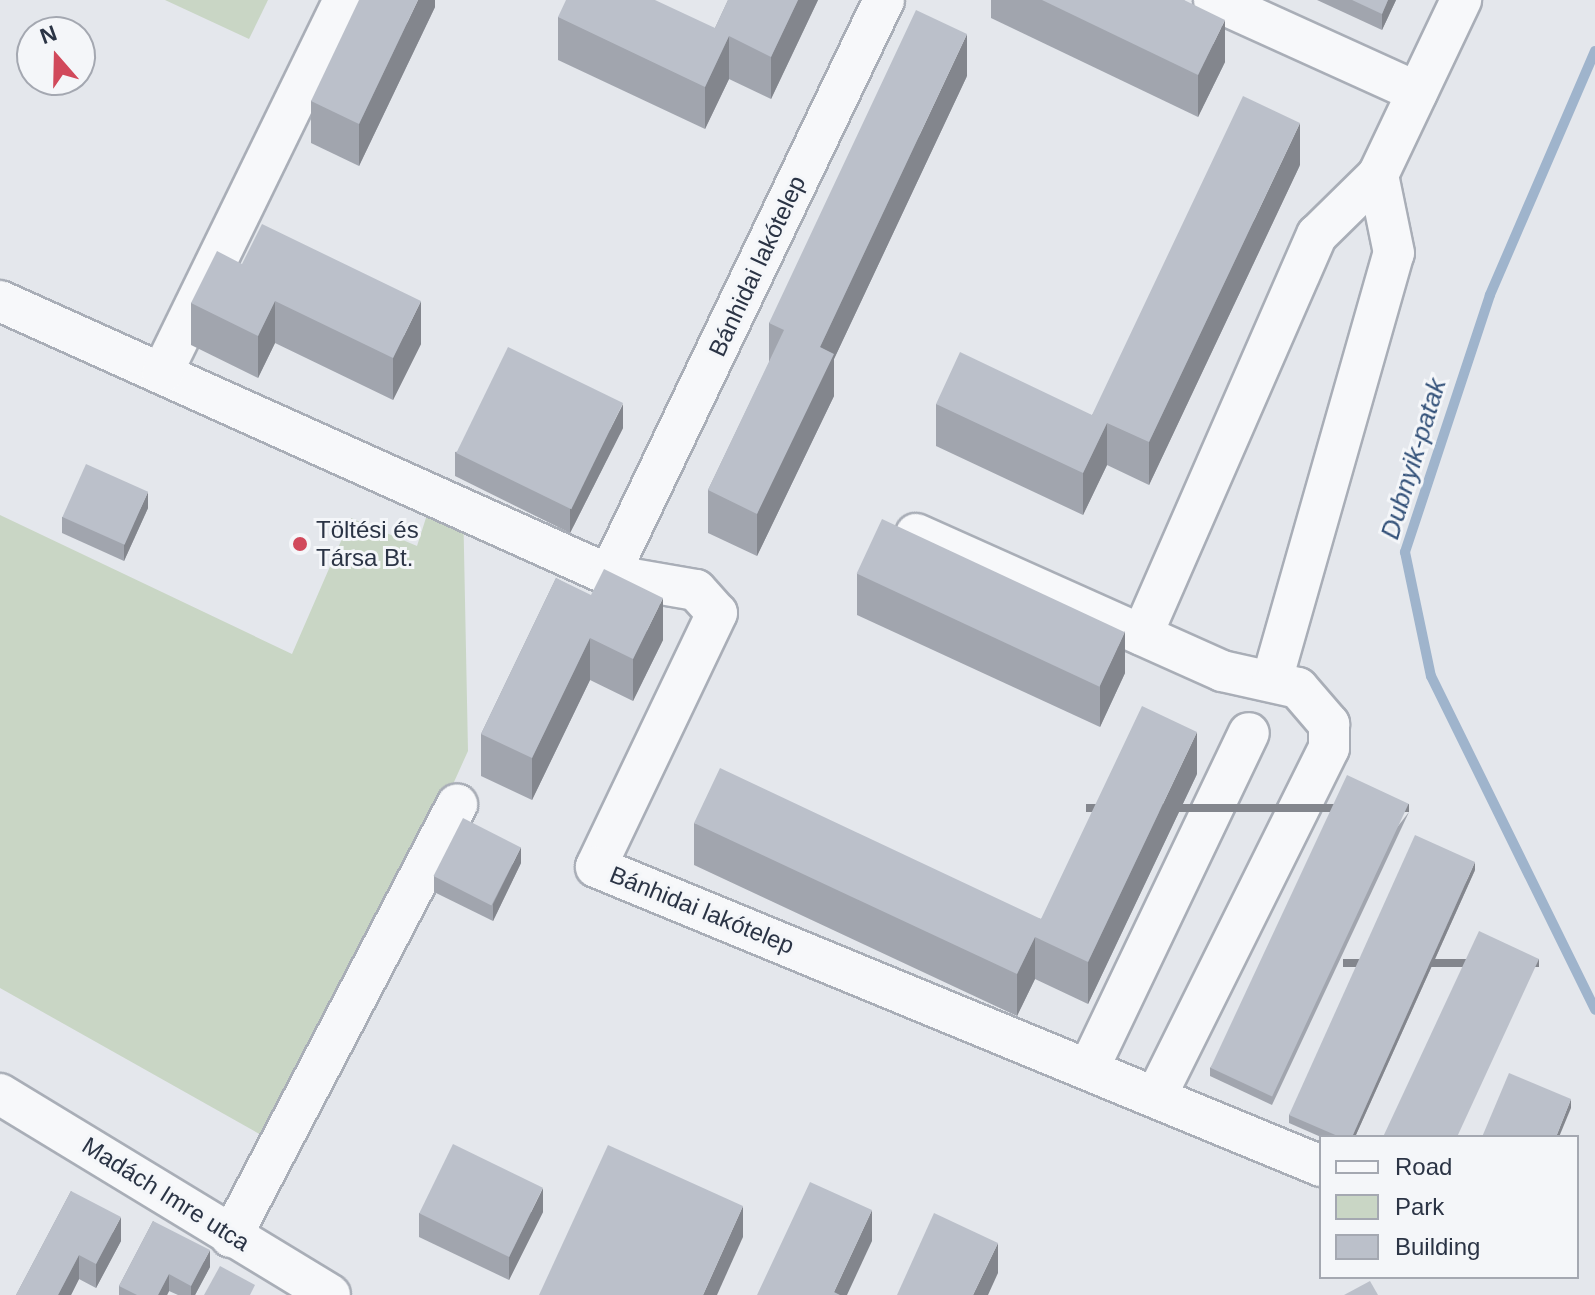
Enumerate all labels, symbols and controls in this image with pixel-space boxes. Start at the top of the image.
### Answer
north arrow [16,16,96,96]
text: N [37,20,60,49]
street label: Bánhidai lakótelep [703,171,811,361]
water label: Dubnyik-patak [1375,375,1453,543]
place label: Töltési és Társa Bt. [316,516,419,572]
marker: Töltési és Társa Bt. [291,535,309,553]
street label: Bánhidai lakótelep [606,860,798,960]
street label: Madách Imre utca [77,1131,255,1257]
legend [1319,1135,1579,1279]
text: Road [1395,1153,1452,1180]
text: Park [1395,1193,1444,1220]
text: Building [1395,1233,1480,1260]

